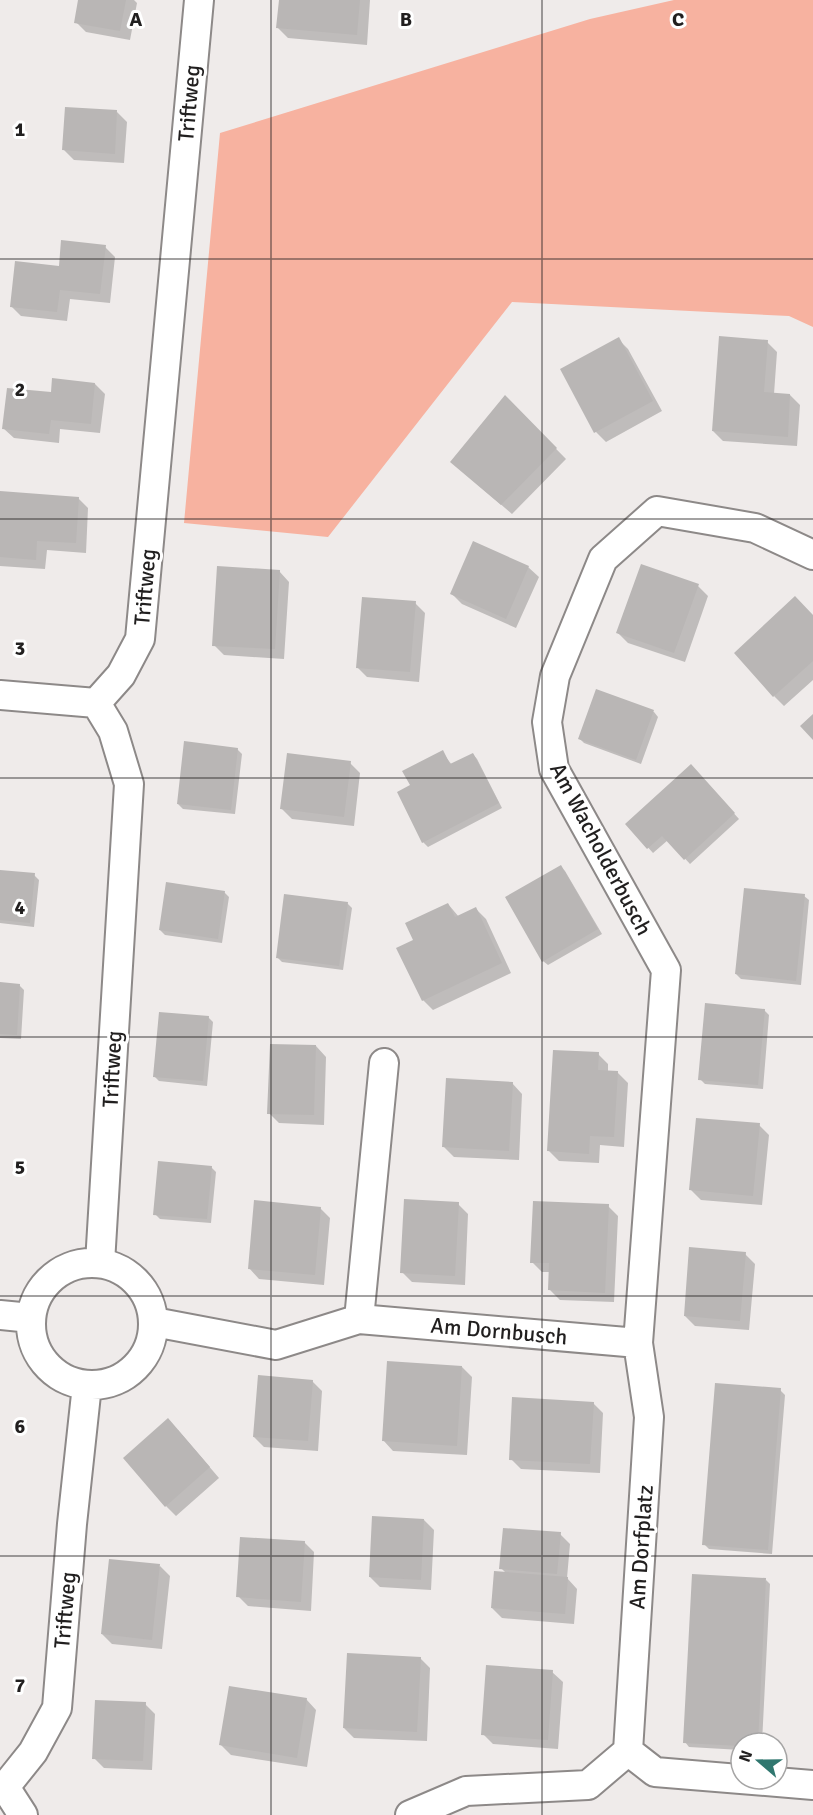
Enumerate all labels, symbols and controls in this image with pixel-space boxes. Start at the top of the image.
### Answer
text: A [130,7,143,32]
text: B [400,7,412,32]
text: C [672,7,684,32]
street label: Triftweg [172,64,206,142]
text: 1 [15,117,26,142]
text: 2 [15,377,25,402]
street label: Triftweg [128,548,162,626]
text: 3 [15,636,25,661]
street label: Am Wacholderbusch [544,758,658,940]
text: 4 [15,895,26,920]
street label: Triftweg [97,1030,127,1108]
text: 5 [15,1155,25,1180]
street label: Am Dornbusch [429,1312,569,1350]
text: 6 [15,1414,26,1439]
street label: Am Dorfplatz [623,1484,659,1610]
street label: Triftweg [48,1571,82,1649]
text: 7 [15,1673,26,1698]
north arrow [729,1731,789,1791]
text: N [735,1748,757,1765]

